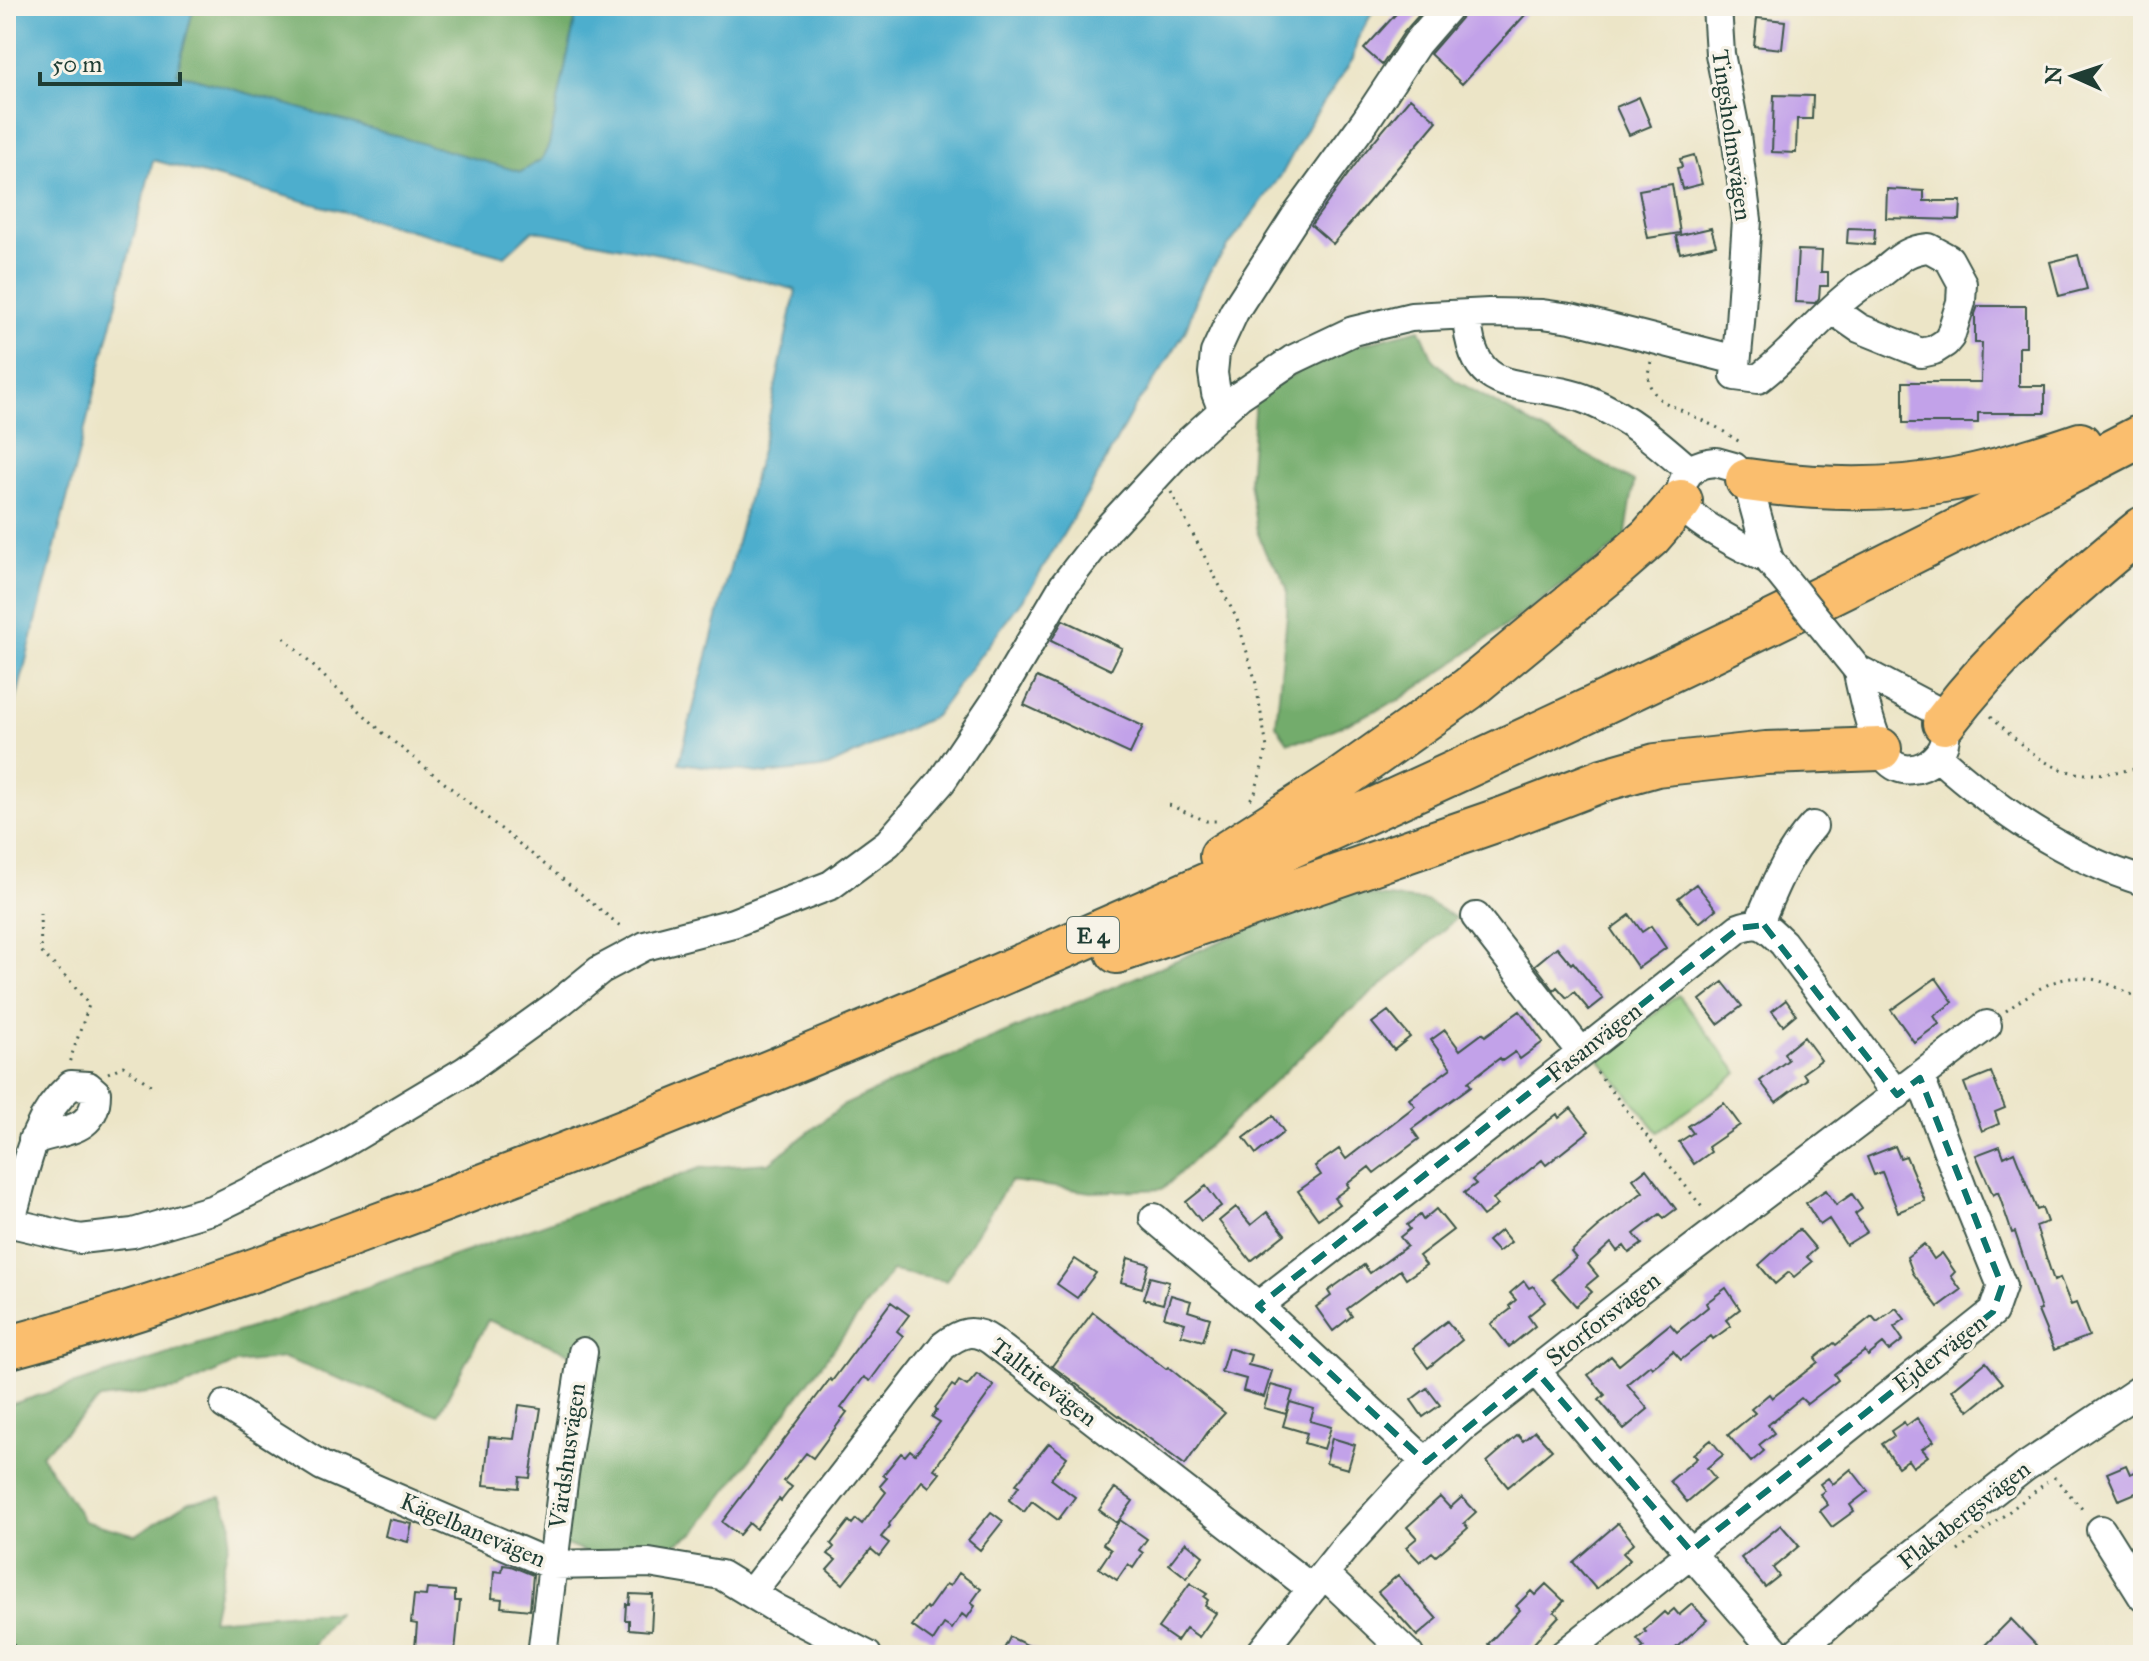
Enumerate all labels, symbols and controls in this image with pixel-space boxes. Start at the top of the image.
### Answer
scale bar [40,36,180,86]
north arrow [2033,36,2113,116]
street label: Tingsholmsvägen [1705,47,1759,223]
text: 50 m [52,49,102,79]
text: N [2040,65,2068,85]
road number: E 4 [1067,917,1119,953]
street label: Fasanvägen [1540,996,1648,1088]
street label: Storforsvägen [1540,1265,1666,1373]
street label: Ejdervägen [1887,1307,1993,1399]
street label: Talltitevägen [985,1331,1103,1433]
street label: Värdshusvägen [542,1381,592,1532]
street label: Flakabergsvägen [1892,1454,2036,1576]
street label: Kägelbanevägen [396,1486,550,1574]

